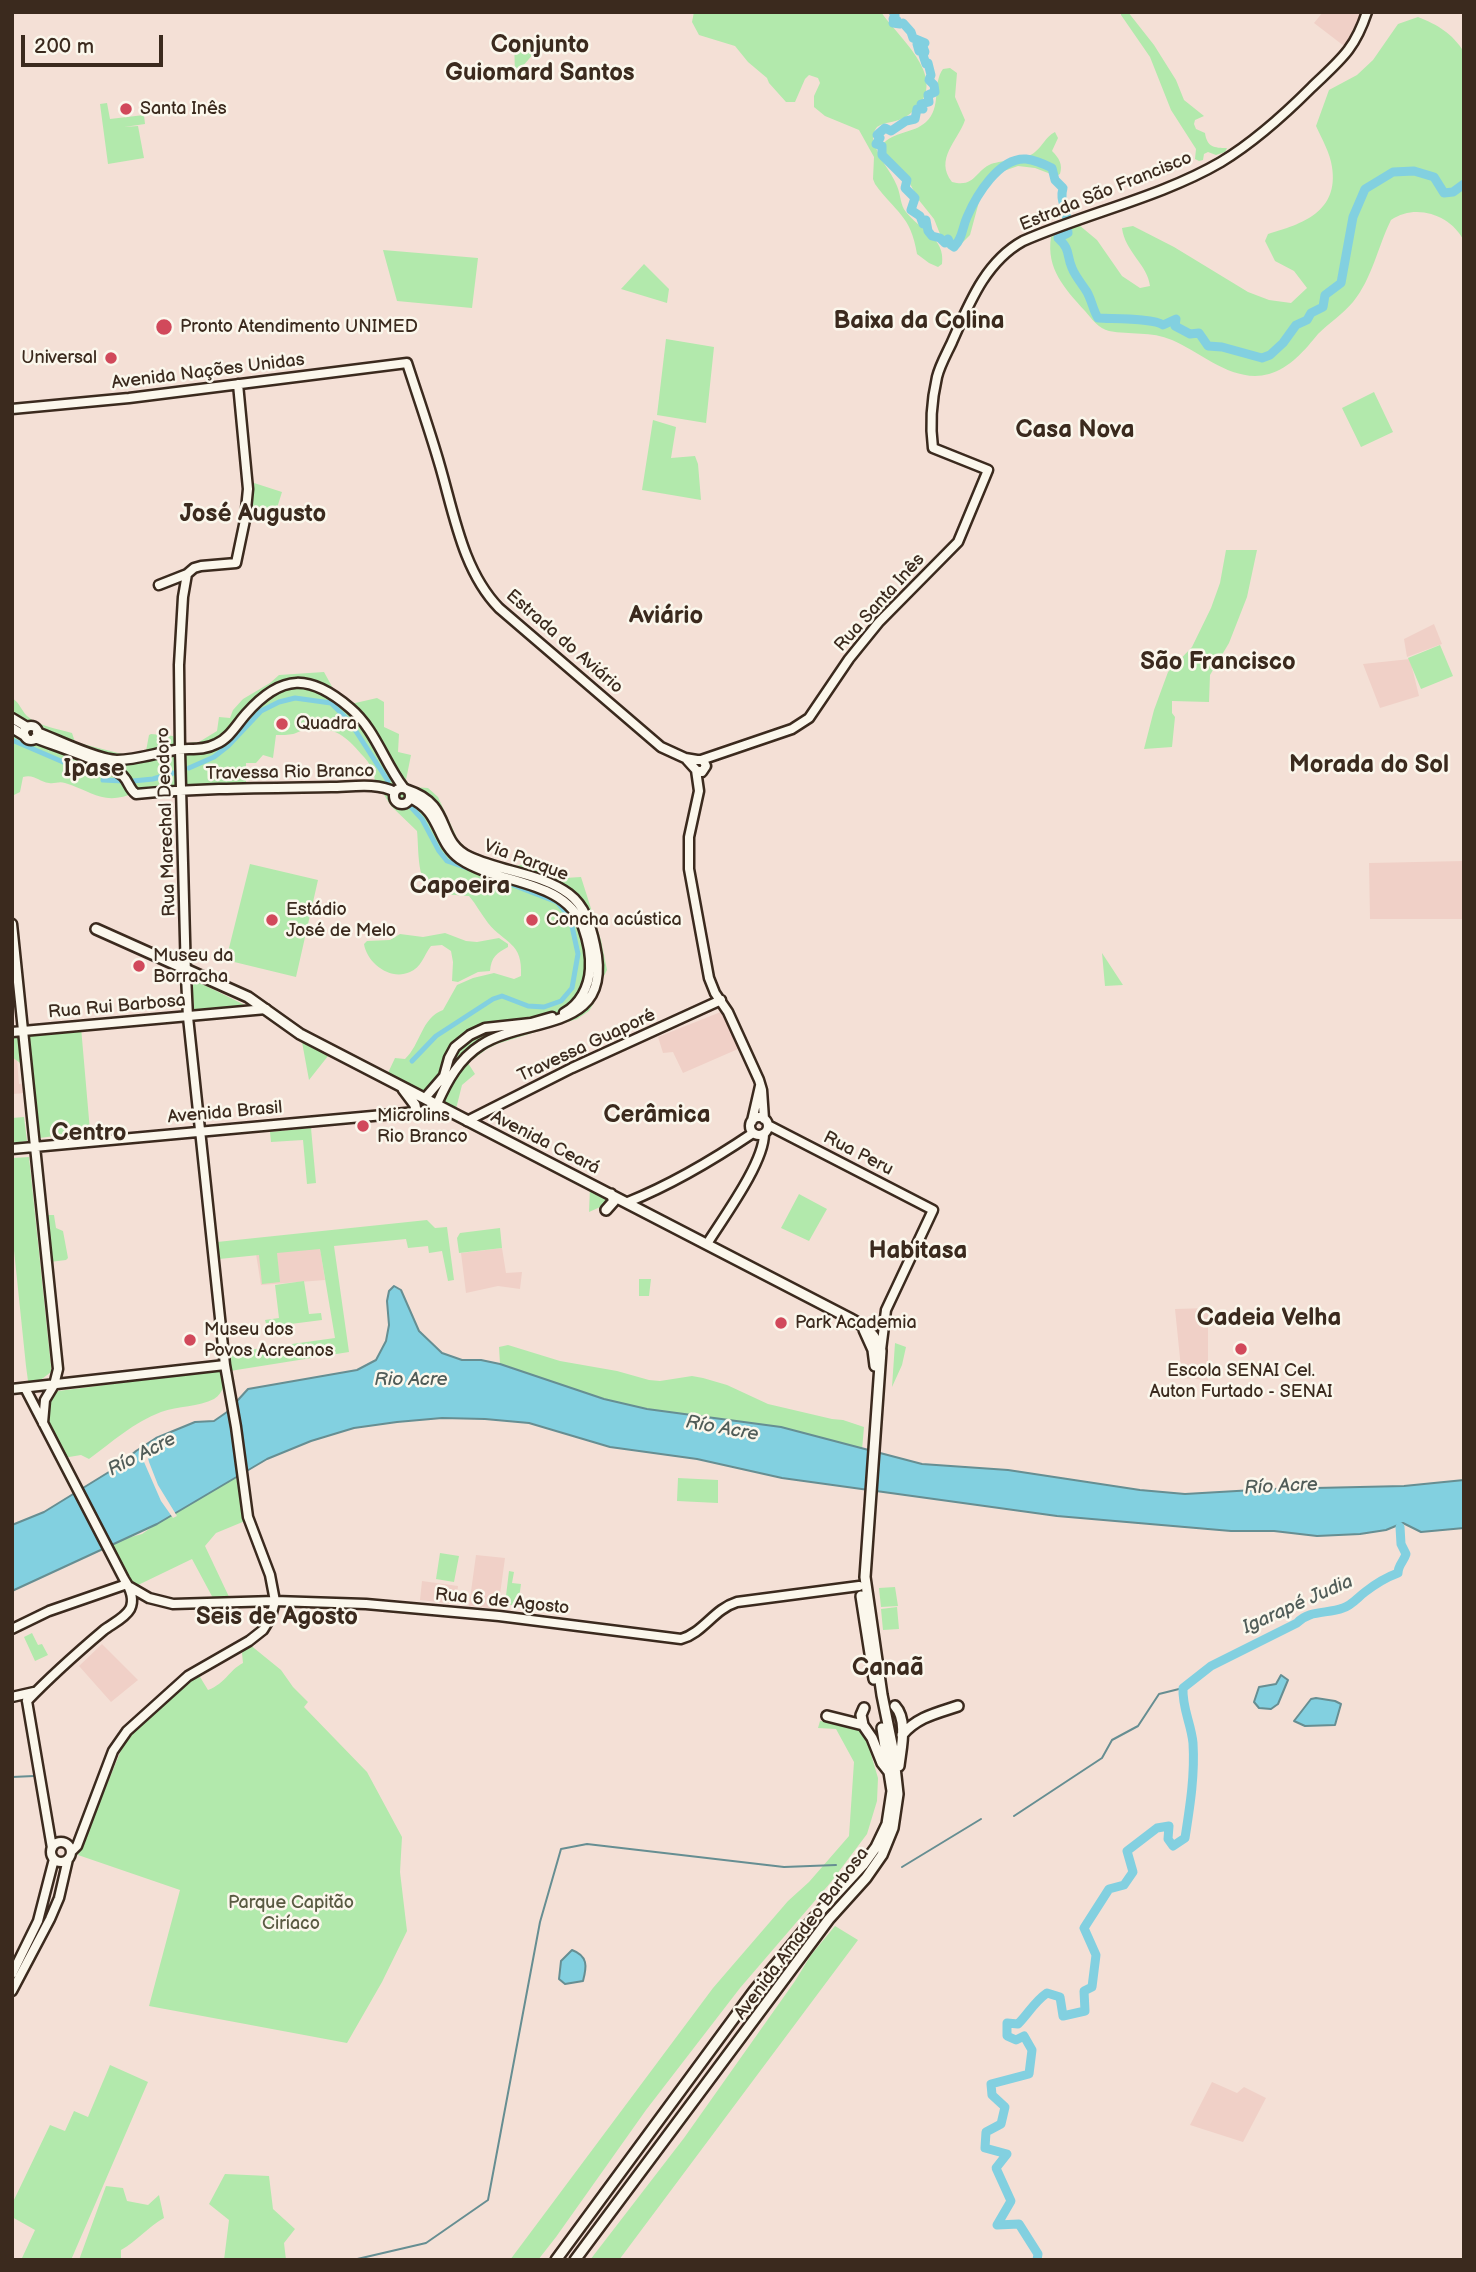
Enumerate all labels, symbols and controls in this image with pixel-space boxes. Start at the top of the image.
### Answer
scale bar [24,21,166,65]
district label: Conjunto Guiomard Santos [445,32,635,88]
text: 200 m [34,34,94,59]
place label: Santa Inês [140,98,227,120]
marker: Santa Inês [118,101,134,117]
street label: Estrada São Francisco [1017,148,1195,236]
district label: Baixa da Colina [833,308,1005,336]
place label: Pronto Atendimento UNIMED [180,316,418,338]
marker: Pronto Atendimento UNIMED [154,317,174,337]
place label: Universal [21,347,97,369]
street label: Avenida Nações Unidas [110,349,306,395]
marker: Universal [103,350,119,366]
district label: Casa Nova [1016,417,1134,445]
district label: José Augusto [180,501,326,529]
street label: Rua Santa Inês [830,549,930,657]
street label: Estrada do Aviário [501,585,627,699]
district label: Aviário [629,603,703,631]
district label: São Francisco [1140,649,1296,677]
place label: Quadra [296,713,357,735]
marker: Quadra [274,716,290,732]
street label: Rua Marechal Deodoro [153,727,181,917]
district label: Morada do Sol [1289,752,1449,780]
district label: Ipase [63,756,125,784]
street label: Travessa Rio Branco [205,761,375,785]
street label: Via Parque [481,836,571,886]
district label: Capoeira [410,873,510,901]
place label: Estádio José de Melo [286,899,396,942]
place label: Concha acústica [546,909,682,931]
marker: Estádio José de Melo [264,912,280,928]
marker: Concha acústica [524,912,540,928]
place label: Museu da Borracha [153,945,234,988]
marker: Museu da Borracha [131,958,147,974]
street label: Rua Rui Barbosa [47,990,187,1024]
street label: Travessa Guaporé [515,1005,659,1087]
street label: Avenida Brasil [167,1097,283,1129]
district label: Cerâmica [604,1102,710,1130]
place label: Microlins Rio Branco [377,1105,468,1148]
street label: Avenida Ceará [487,1106,603,1180]
marker: Microlins Rio Branco [355,1118,371,1134]
district label: Centro [52,1120,126,1148]
street label: Rua Peru [819,1127,897,1181]
district label: Habitasa [869,1238,967,1266]
district label: Cadeia Velha [1197,1305,1341,1333]
place label: Park Academia [795,1312,917,1334]
marker: Park Academia [773,1315,789,1331]
place label: Museu dos Povos Acreanos [204,1319,334,1362]
marker: Museu dos Povos Acreanos [182,1332,198,1348]
marker: Escola SENAI Cel. Auton Furtado - SENAI [1233,1341,1249,1357]
place label: Escola SENAI Cel. Auton Furtado - SENAI [1149,1360,1333,1402]
water label: Rio Acre [374,1369,448,1391]
water label: Río Acre [684,1411,760,1447]
water label: Río Acre [104,1428,180,1482]
water label: Río Acre [1244,1474,1318,1500]
water label: Igarapé Judia [1239,1571,1357,1639]
street label: Rua 6 de Agosto [434,1584,570,1620]
district label: Seis de Agosto [196,1604,358,1632]
district label: Canaã [852,1655,924,1683]
street label: Avenida Amadeo Barbosa [730,1844,874,2024]
park label: Parque Capitão Ciríaco [228,1892,354,1934]

